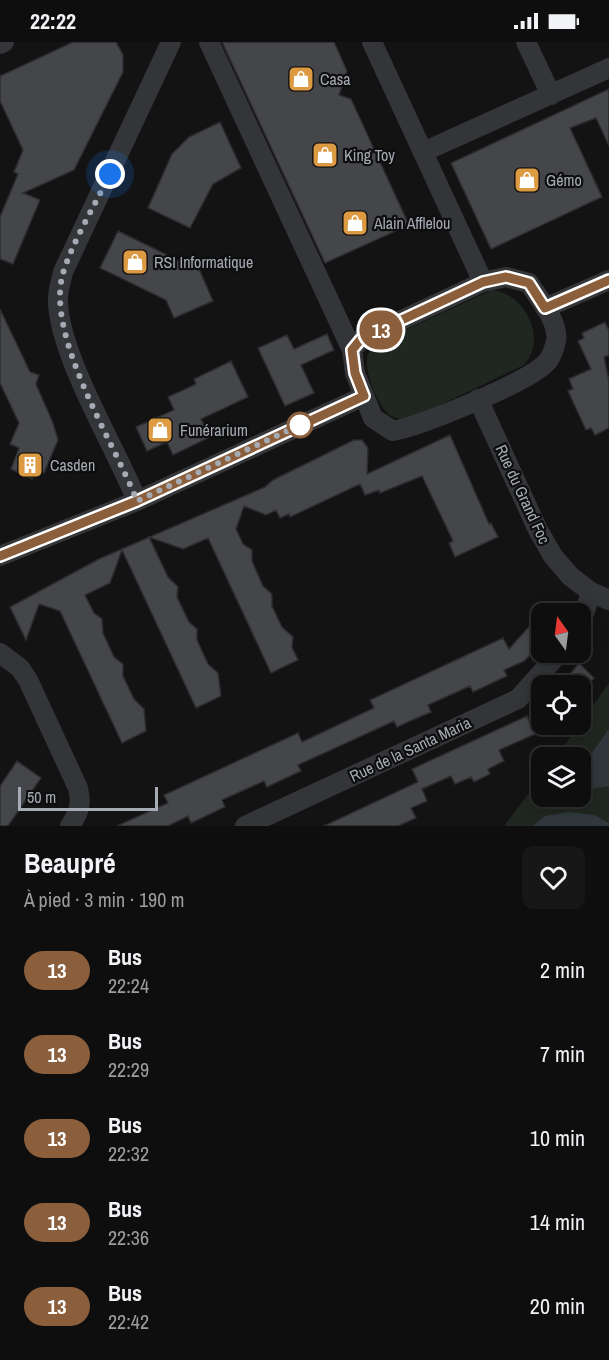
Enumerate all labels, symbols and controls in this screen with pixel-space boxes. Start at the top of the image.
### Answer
text: 22:22 [30,6,76,36]
shop icon: Casa [286,64,316,94]
place label: Casa [320,68,351,90]
shop icon: King Toy [310,140,340,170]
place label: King Toy [344,144,395,166]
your location [95,159,125,189]
shop icon: Gémo [512,165,542,195]
place label: Gémo [546,169,582,191]
shop icon: Alain Afflelou [340,208,370,238]
place label: Alain Afflelou [373,212,450,234]
shop icon: RSI Informatique [120,247,150,277]
place label: RSI Informatique [154,251,253,273]
line badge: 13 [354,310,408,350]
text: 13 [371,316,391,345]
unlabelled marker [287,412,313,438]
shop icon: Funérarium [145,415,175,445]
place label: Funérarium [180,419,248,441]
street label: Rue du Grand Foc [490,441,556,548]
building icon: Casden [15,450,45,480]
place label: Casden [50,454,95,476]
north arrow [531,603,591,663]
map controls [531,603,591,807]
button: locate [531,675,591,735]
street label: Rue de la Santa Maria [346,711,475,787]
button: layers [531,747,591,807]
scale bar [18,784,158,812]
text: 50 m [27,786,56,808]
text: Beaupré [24,844,116,882]
button: heart [522,846,585,909]
text: À pied · 3 min · 190 m [24,886,184,913]
text: Bus [108,942,142,972]
text: 2 min [540,955,585,985]
text: 13 [47,956,67,985]
text: 22:24 [108,972,149,999]
text: Bus [108,1026,142,1056]
text: 7 min [540,1039,585,1069]
text: 13 [47,1040,67,1069]
text: 22:29 [108,1056,149,1083]
text: Bus [108,1110,142,1140]
text: 10 min [530,1123,585,1153]
text: 13 [47,1124,67,1153]
text: 22:32 [108,1140,149,1167]
text: Bus [108,1194,142,1224]
text: 14 min [530,1207,585,1237]
text: 13 [47,1208,67,1237]
text: 22:36 [108,1224,149,1251]
text: Bus [108,1278,142,1308]
text: 20 min [530,1291,585,1321]
text: 13 [47,1292,67,1321]
text: 22:42 [108,1308,149,1335]

